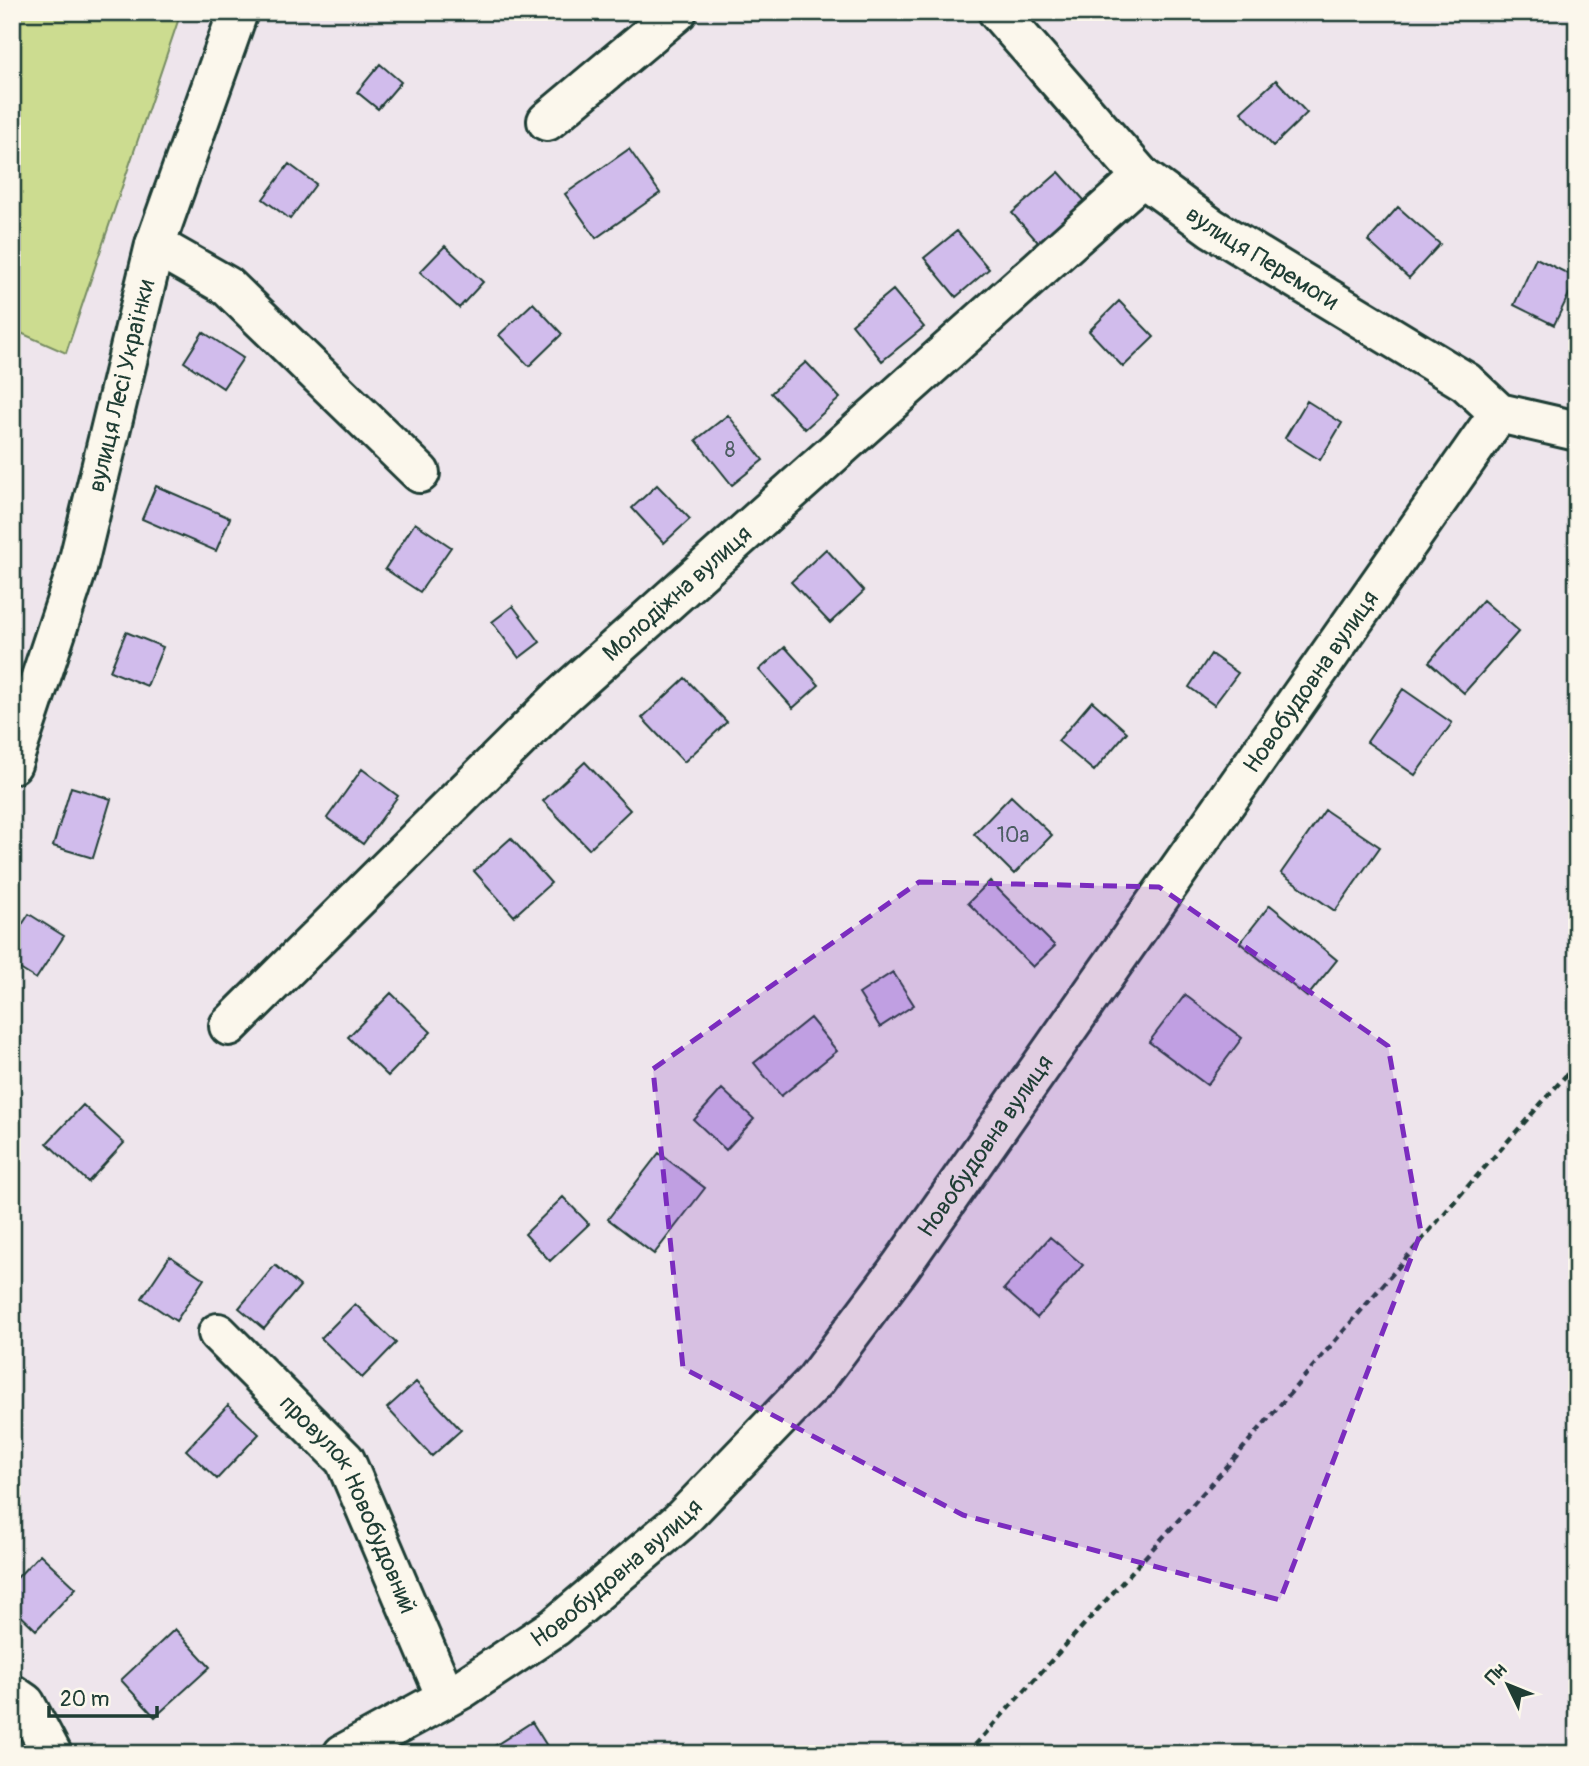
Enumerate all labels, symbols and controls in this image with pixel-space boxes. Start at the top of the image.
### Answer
street label: вулиця Перемоги [1180,200,1344,316]
street label: вулиця Лесі Українки [82,276,161,495]
house number: 8 [725,437,735,464]
street label: Молодіжна вулиця [597,520,758,668]
street label: Новобудовна вулиця [1237,585,1385,779]
house number: 10а [997,822,1029,849]
street label: Новобудовна вулиця [912,1049,1059,1243]
street label: провулок Новобудовний [273,1389,423,1618]
street label: Новобудовна вулиця [525,1493,709,1654]
north arrow [1474,1650,1544,1720]
text: Пн [1480,1658,1512,1690]
scale bar [49,1675,158,1719]
text: 20 m [60,1686,109,1713]

